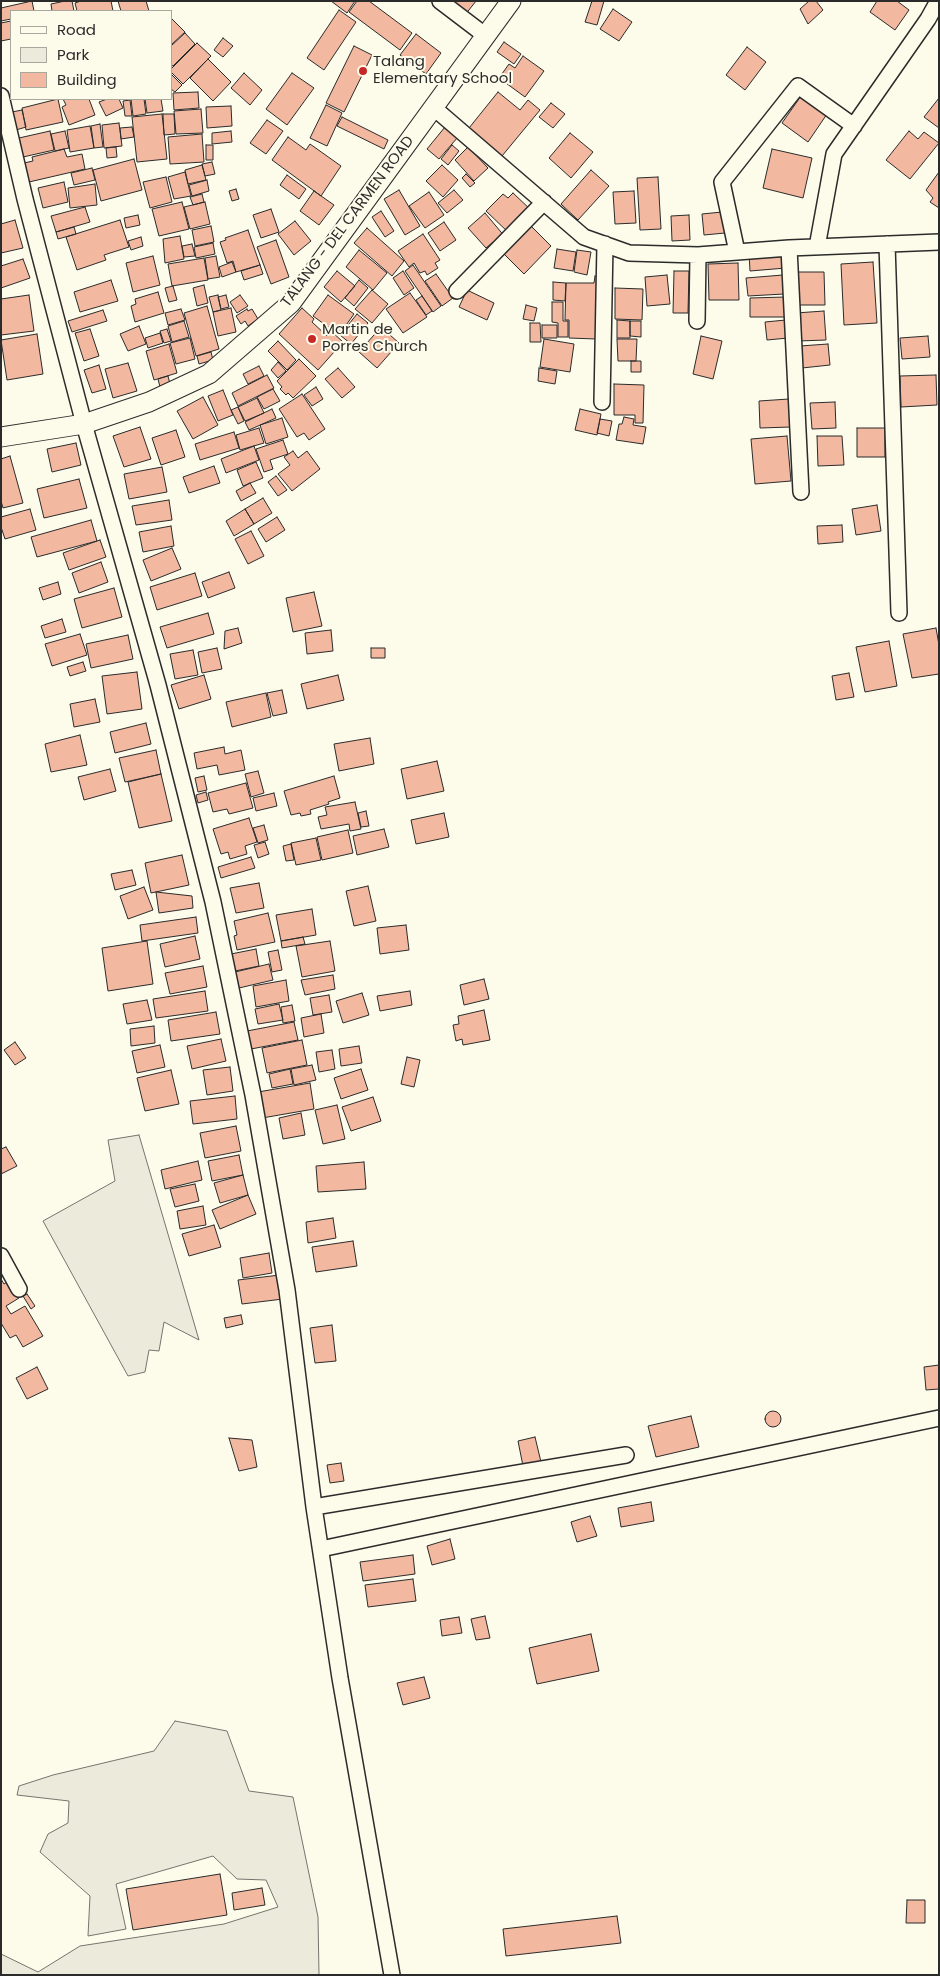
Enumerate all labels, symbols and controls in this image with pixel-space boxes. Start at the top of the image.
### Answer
legend [10,10,172,100]
text: Road [57,19,96,40]
text: Park [57,44,89,65]
place label: Talang Elementary School [373,53,512,88]
marker: Talang Elementary School [357,65,369,77]
text: Building [57,69,117,90]
street label: TALANG - DEL CARMEN ROAD [278,133,418,311]
place label: Martin de Porres Church [322,321,428,356]
marker: Martin de Porres Church [306,333,318,345]

